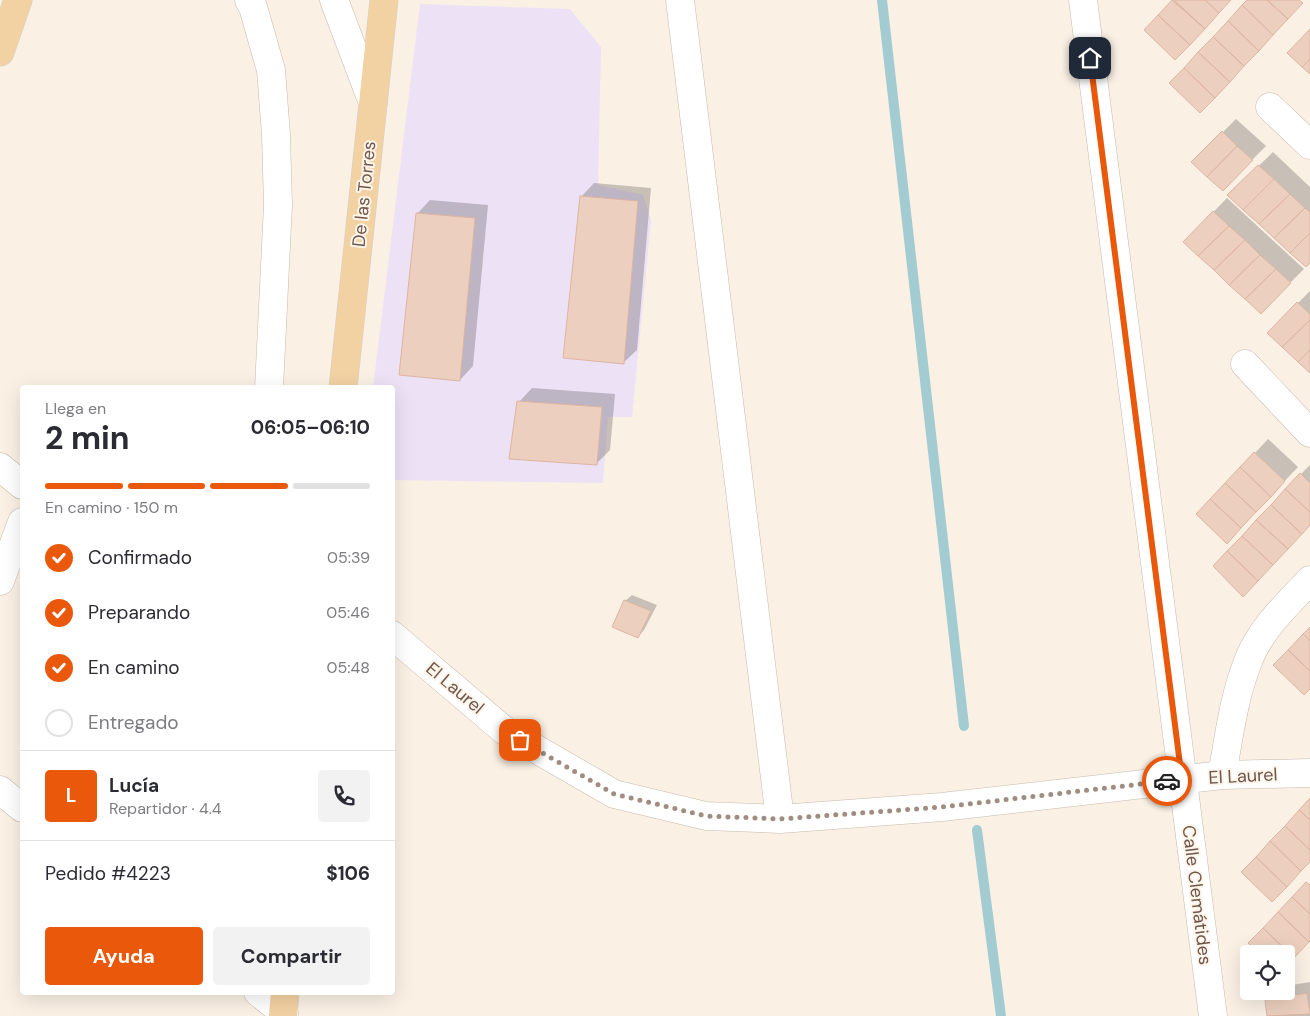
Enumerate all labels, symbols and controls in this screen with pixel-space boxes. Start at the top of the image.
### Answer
pin [1069,37,1111,79]
icon: home [1076,44,1104,72]
street label: De las Torres [347,140,381,248]
text: Llega en [45,398,106,419]
text: 06:05–06:10 [251,415,370,440]
text: 2 min [45,417,130,459]
text: En camino · 150 m [45,497,178,518]
icon: check [45,544,73,572]
text: Confirmado [88,545,192,570]
text: 05:39 [327,547,370,568]
icon: check [45,599,73,627]
text: Preparando [88,600,190,625]
text: 05:46 [326,602,370,623]
icon: check [45,654,73,682]
text: En camino [88,655,180,680]
text: 05:48 [327,657,370,678]
street label: El Laurel [421,657,489,719]
text: Entregado [88,710,179,735]
pin [499,719,541,761]
icon: bag [506,726,534,754]
courier [1142,756,1192,806]
street label: El Laurel [1208,762,1278,790]
icon: car [1153,767,1181,795]
button: phone [318,770,370,822]
text: Lucía [109,773,159,798]
text: L [66,783,76,808]
text: Repartidor · 4.4 [109,798,222,819]
street label: Calle Clemátides [1177,824,1217,966]
text: Pedido #4223 [45,861,171,886]
text: $106 [326,861,370,886]
button: Ayuda [45,927,203,985]
button: Compartir [213,927,370,985]
map controls [1240,945,1295,1000]
button: locate [1240,945,1295,1000]

